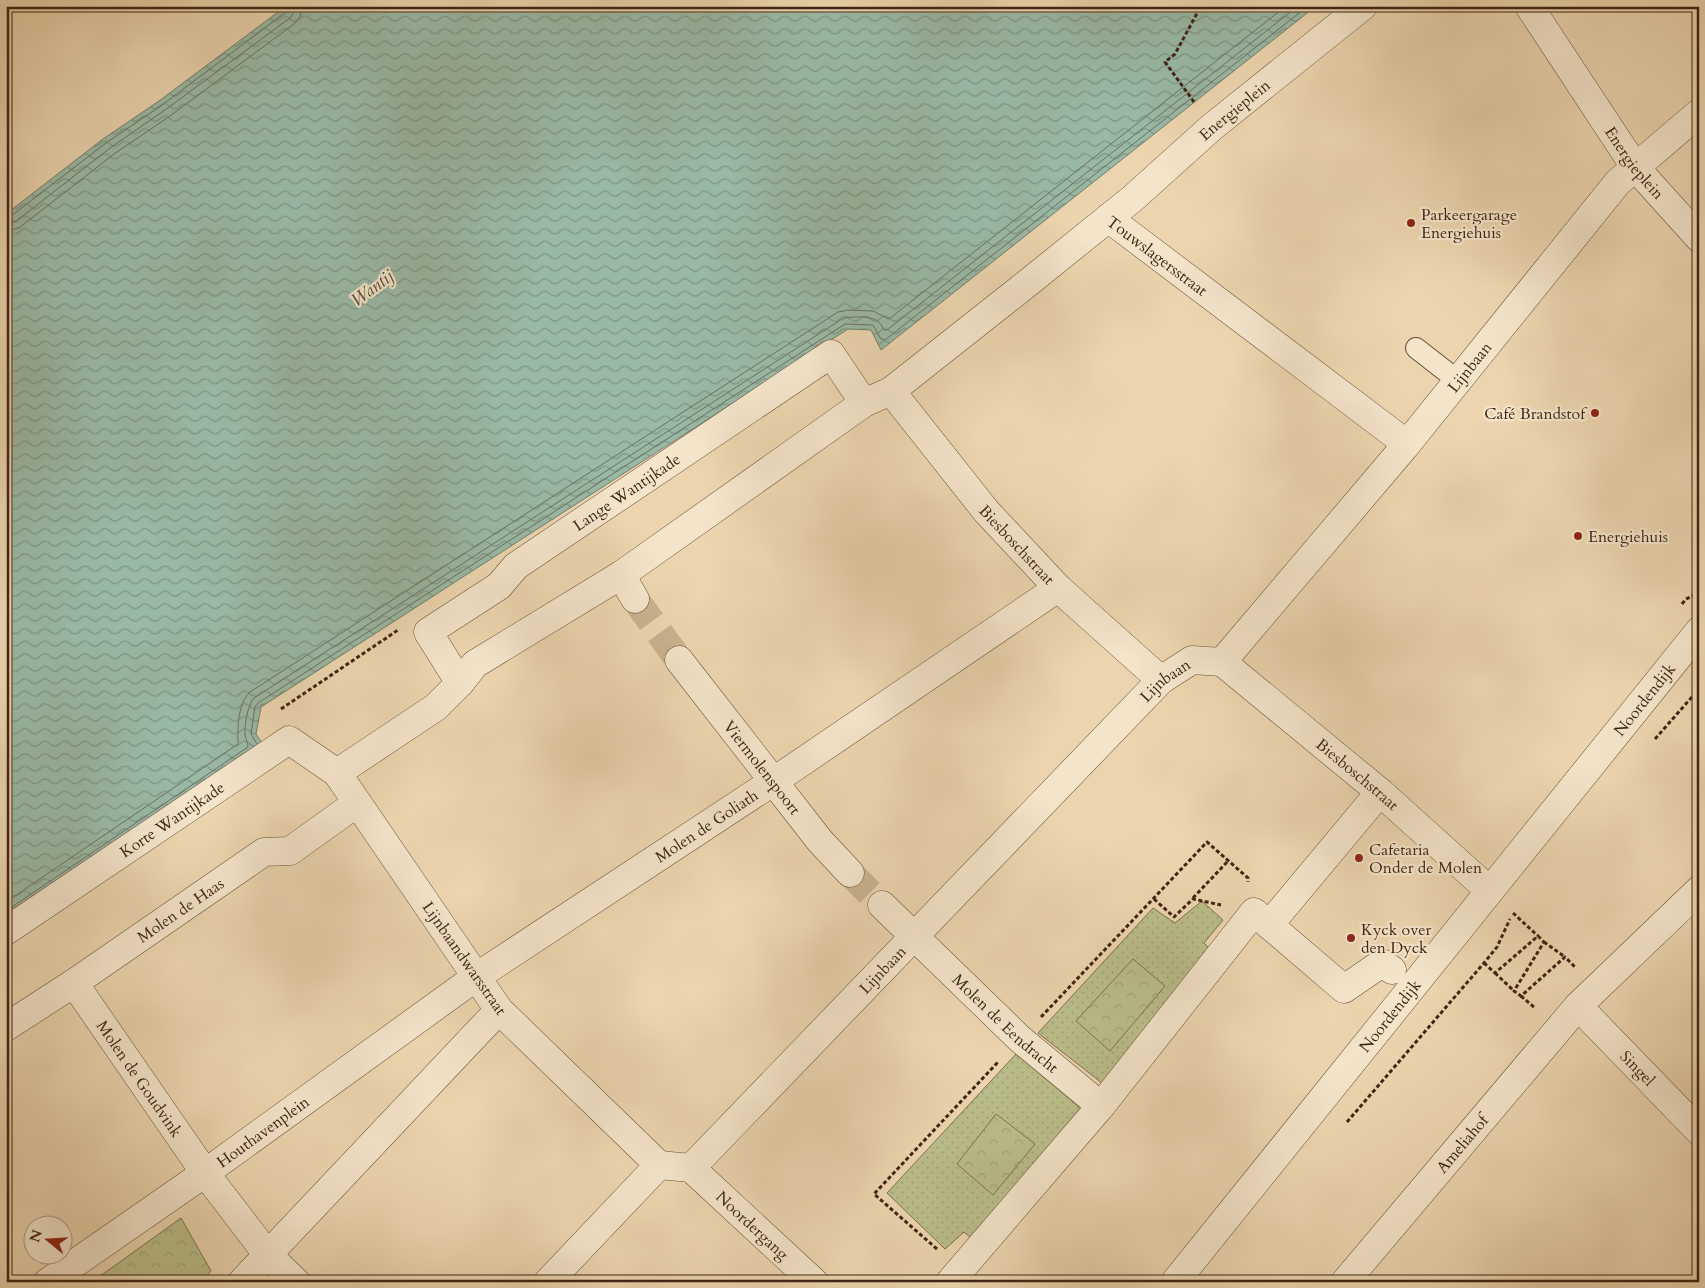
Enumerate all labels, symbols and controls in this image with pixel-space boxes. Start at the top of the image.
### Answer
street label: Energieplein [1194,75,1275,146]
street label: Energieplein [1599,122,1669,204]
place label: Parkeergarage Energiehuis [1421,204,1517,244]
street label: Touwslagersstraat [1102,211,1212,301]
marker: Parkeergarage Energiehuis [1405,217,1417,229]
water label: Wantij [346,263,400,313]
street label: Lijnbaan [1443,337,1497,397]
place label: Café Brandstof [1484,403,1588,425]
marker: Café Brandstof [1589,407,1601,419]
street label: Lange Wantijkade [569,449,685,537]
street label: Biesboschstraat [974,500,1059,590]
place label: Energiehuis [1588,526,1668,548]
marker: Energiehuis [1572,530,1584,542]
street label: Lijnbaan [1135,654,1195,707]
street label: Noordendijk [1609,659,1681,741]
street label: Viermolenspoort [718,716,806,820]
street label: Biesboschstraat [1311,734,1403,816]
street label: Korte Wantijkade [116,777,229,863]
street label: Molen de Goliath [651,784,763,868]
place label: Cafetaria Onder de Molen [1369,839,1482,879]
marker: Cafetaria Onder de Molen [1353,852,1365,864]
street label: Molen de Haas [133,873,229,948]
street label: Lijnbaandwarsstraat [417,897,512,1020]
place label: Kyck over den Dyck [1361,919,1432,959]
marker: Kyck over den Dyck [1345,932,1357,944]
street label: Lijnbaan [854,941,911,999]
street label: Molen de Eendracht [947,969,1063,1078]
street label: Noordendijk [1354,975,1427,1057]
street label: Molen de Goudvink [91,1016,187,1142]
street label: Singel [1615,1046,1660,1091]
street label: Houthavenplein [212,1091,314,1173]
street label: Ameliahof [1432,1108,1496,1178]
street label: Noordergang [711,1186,793,1265]
north arrow [22,1216,72,1266]
text: N [25,1227,47,1245]

